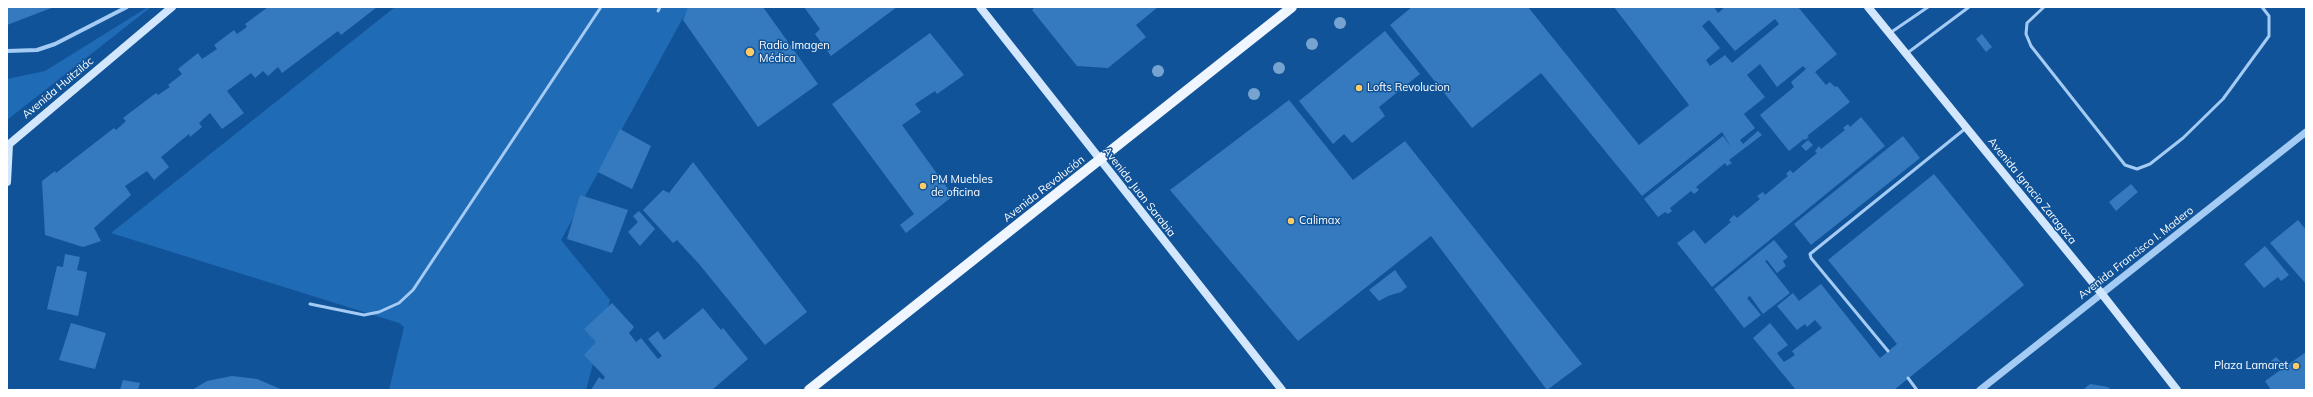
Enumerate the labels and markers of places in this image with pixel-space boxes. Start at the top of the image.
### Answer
place label: Radio Imagen Médica [759,39,830,65]
marker: Radio Imagen Médica [744,46,756,58]
place label: Lofts Revolucion [1367,81,1450,95]
marker: Lofts Revolucion [1354,83,1364,93]
place label: PM Muebles de oficina [931,173,993,199]
marker: PM Muebles de oficina [918,181,928,191]
place label: Calimax [1299,214,1340,228]
marker: Calimax [1286,216,1296,226]
place label: Plaza Lamaret [2214,359,2288,373]
marker: Plaza Lamaret [2291,361,2301,371]

